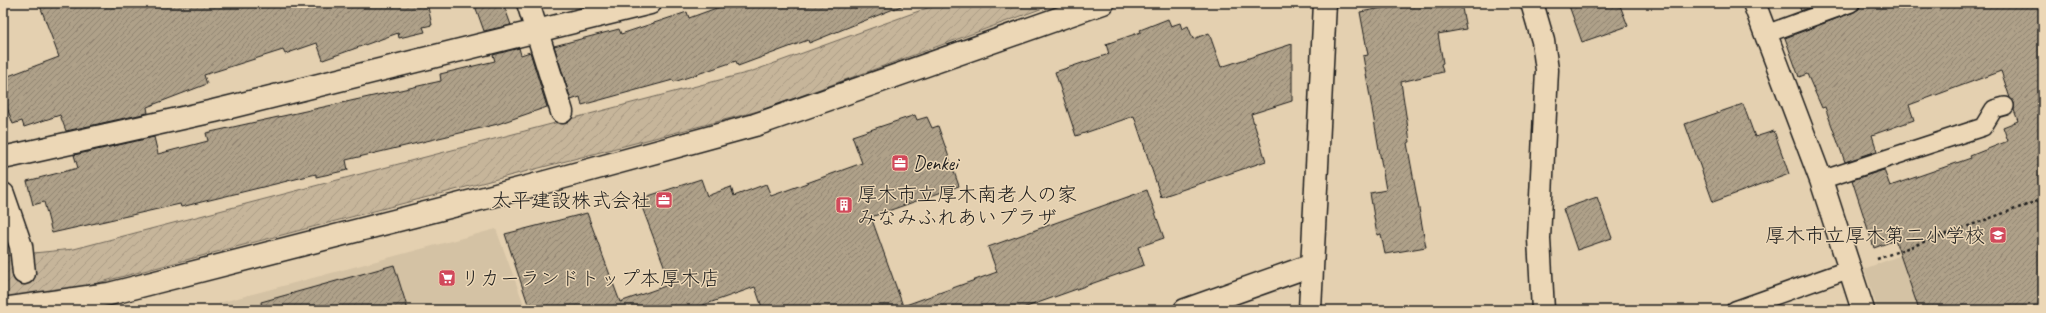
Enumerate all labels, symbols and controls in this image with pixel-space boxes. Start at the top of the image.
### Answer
place label: Denkei [913,151,960,176]
office icon: Denkei [890,153,910,173]
place label: 厚木市立厚木南老人の家 みなみふれあいプラザ [857,182,1077,230]
place label: 太平建設株式会社 [491,188,651,213]
office icon: 太平建設株式会社 [654,190,674,210]
building icon: 厚木市立厚木南老人の家 みなみふれあいプラザ [834,195,854,215]
place label: 厚木市立厚木第二小学校 [1765,223,1985,248]
school or university icon: 厚木市立厚木第二小学校 [1988,225,2008,245]
place label: リカーランドトップ本厚木店 [460,266,720,291]
supermarket icon: リカーランドトップ本厚木店 [437,268,457,288]

